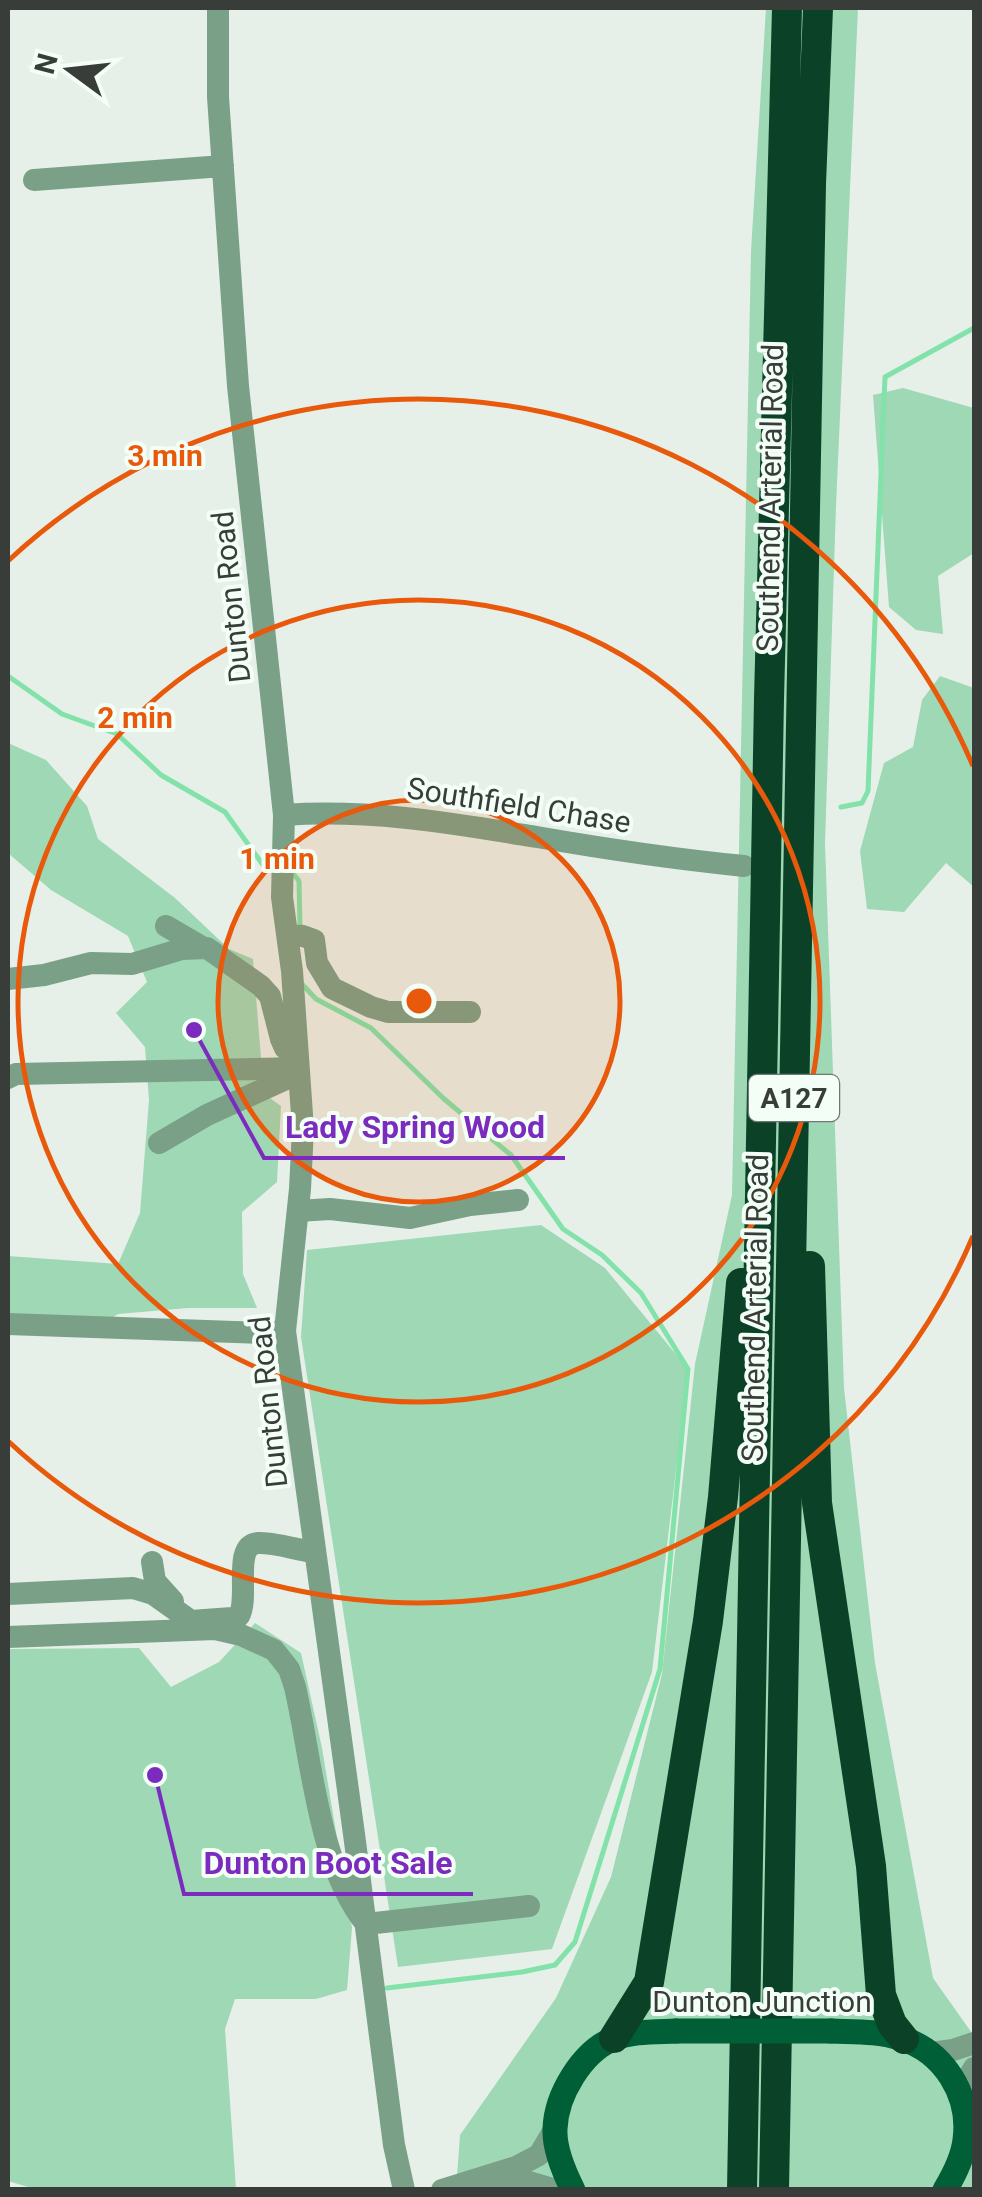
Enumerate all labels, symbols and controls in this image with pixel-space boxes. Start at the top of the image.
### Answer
north arrow [20,20,120,120]
text: N [28,50,65,77]
street label: Southend Arterial Road [750,344,790,652]
text: 3 min [127,438,203,473]
street label: Dunton Road [205,510,257,684]
text: 2 min [97,700,173,735]
street label: Southfield Chase [405,770,633,840]
text: 1 min [239,841,315,876]
centre of rings [401,983,437,1019]
road number: A127 [749,1075,839,1121]
callout: Lady Spring Wood [264,1096,565,1158]
text: Lady Spring Wood [285,1108,545,1146]
street label: Southend Arterial Road [735,1154,775,1462]
street label: Dunton Road [242,1315,294,1489]
callout: Dunton Boot Sale [184,1832,473,1894]
text: Dunton Boot Sale [204,1844,452,1882]
street label: Dunton Junction [652,1984,872,2019]

